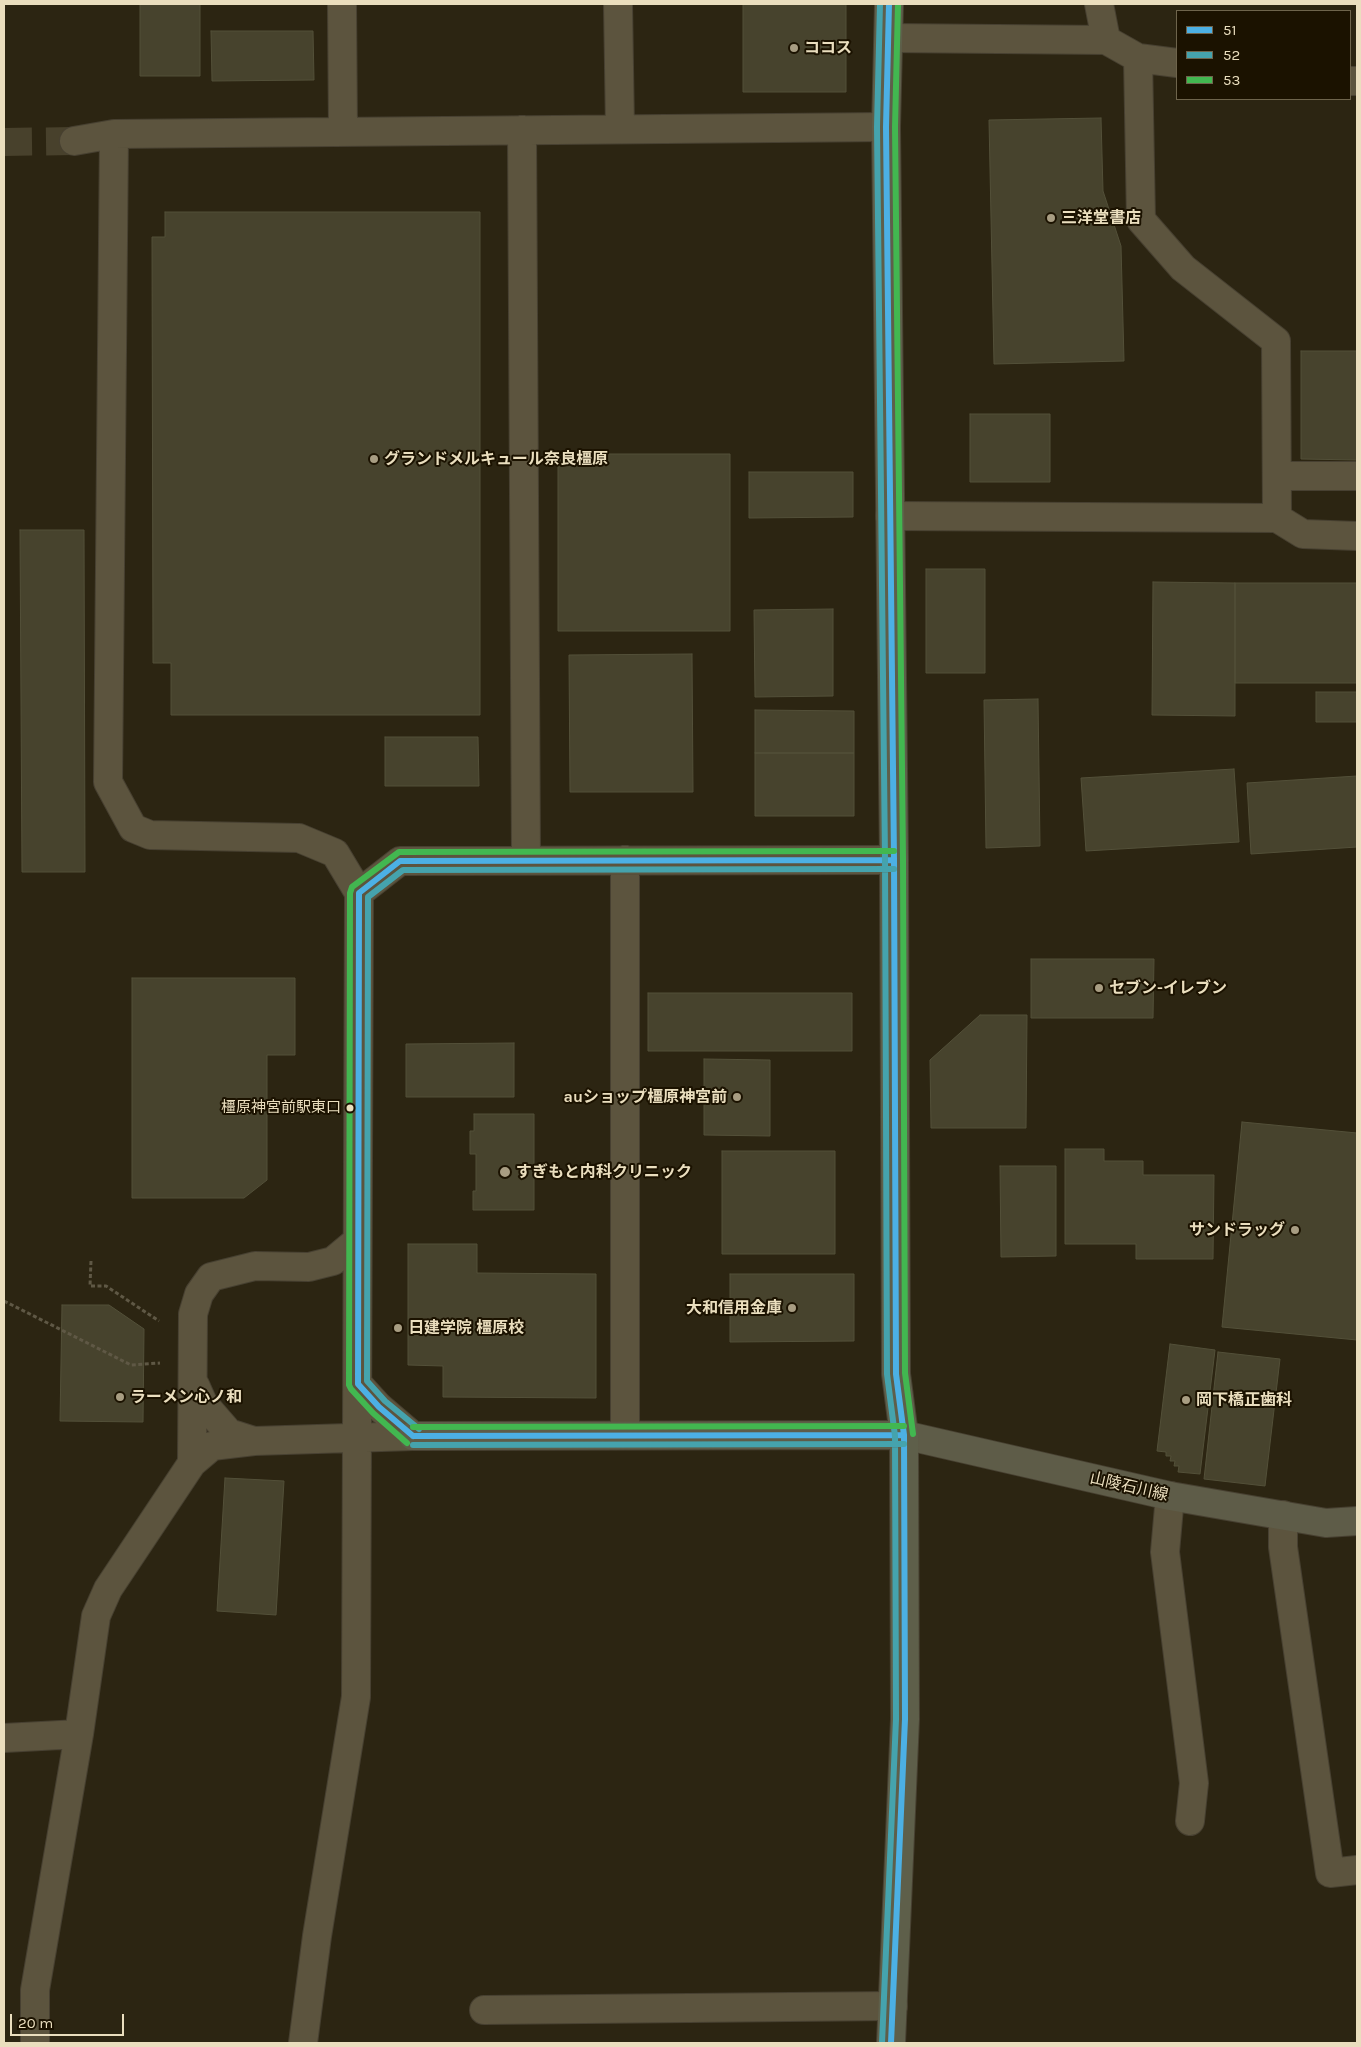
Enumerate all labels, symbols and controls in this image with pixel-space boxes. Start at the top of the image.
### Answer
legend [1176,10,1351,100]
text: 51 [1223,21,1236,39]
place label: ココス [804,38,852,58]
marker: ココス [788,42,800,54]
text: 52 [1223,46,1240,64]
text: 53 [1223,71,1240,89]
place label: 三洋堂書店 [1061,208,1141,228]
marker: 三洋堂書店 [1045,212,1057,224]
place label: グランドメルキュール奈良橿原 [384,449,608,469]
marker: グランドメルキュール奈良橿原 [368,453,380,465]
place label: セブン-イレブン [1109,978,1227,998]
marker: セブン-イレブン [1093,982,1105,994]
place label: auショップ橿原神宮前 [564,1087,727,1107]
marker: auショップ橿原神宮前 [731,1091,743,1103]
place label: 橿原神宮前駅東口 [221,1099,341,1117]
marker: 橿原神宮前駅東口 [345,1103,355,1113]
place label: すぎもと内科クリニック [516,1162,692,1182]
marker: すぎもと内科クリニック [498,1165,512,1179]
place label: サンドラッグ [1189,1220,1285,1240]
marker: サンドラッグ [1289,1224,1301,1236]
place label: 大和信用金庫 [686,1298,782,1318]
marker: 大和信用金庫 [786,1302,798,1314]
place label: 日建学院 橿原校 [408,1318,524,1338]
marker: 日建学院 橿原校 [392,1322,404,1334]
place label: ラーメン心ノ和 [130,1387,242,1407]
place label: 岡下橋正歯科 [1196,1390,1292,1410]
marker: ラーメン心ノ和 [114,1391,126,1403]
marker: 岡下橋正歯科 [1180,1394,1192,1406]
street label: 山陵石川線 [1088,1469,1170,1505]
scale bar [12,2004,126,2036]
text: 20 m [18,2014,53,2032]

